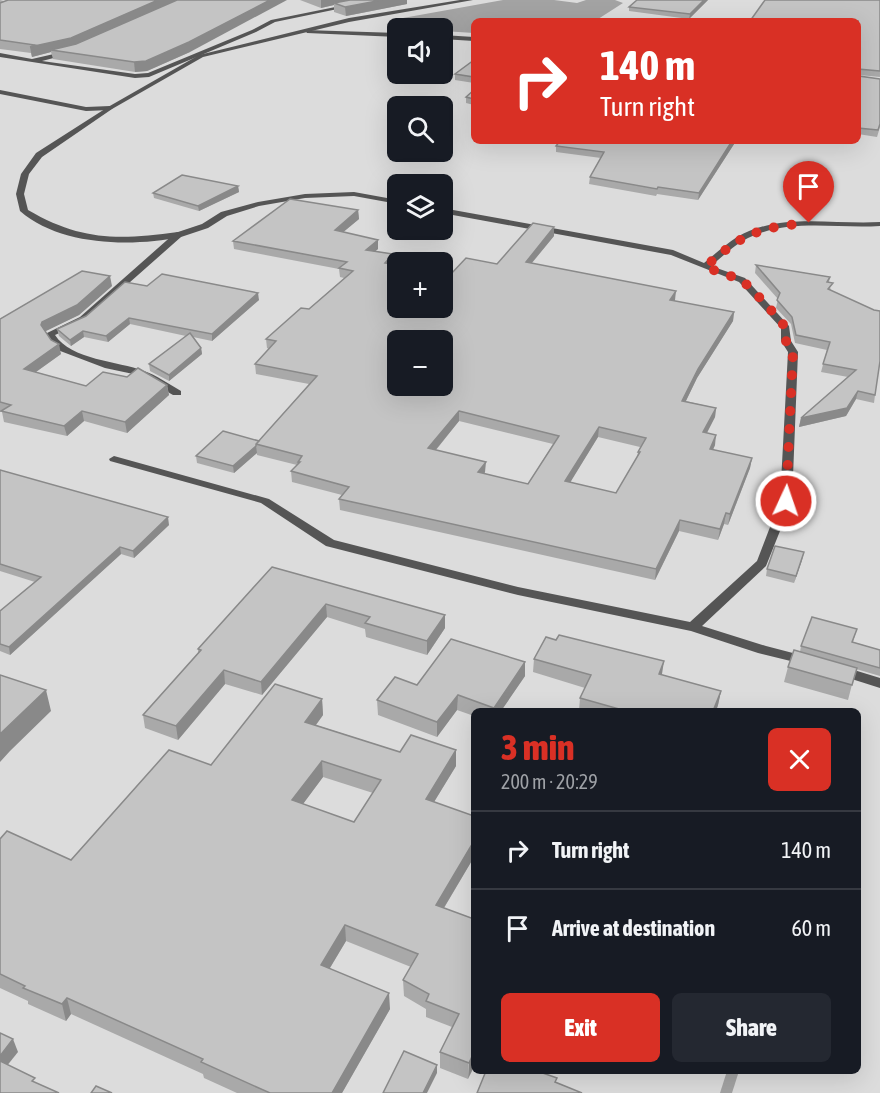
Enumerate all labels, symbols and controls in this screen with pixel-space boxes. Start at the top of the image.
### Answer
map controls [387,18,453,396]
button: sound [387,18,453,84]
text: 140 m [600,41,695,89]
icon: right [501,42,579,120]
text: Turn right [600,91,695,122]
button: search [387,96,453,162]
pin [783,161,834,223]
icon: arrive [792,170,825,203]
button: layers [387,174,453,240]
button: + [387,252,453,318]
button: − [387,330,453,396]
position arrow [754,469,818,533]
text: 3 min [501,726,575,768]
button: close [768,728,831,791]
text: 200 m · 20:29 [501,770,598,793]
icon: right [501,834,534,867]
text: Turn right [552,837,629,863]
text: 140 m [781,837,831,863]
icon: arrive [501,912,534,945]
text: Arrive at destination [552,915,715,941]
text: 60 m [791,915,831,941]
button: Exit [501,993,660,1062]
button: Share [672,993,831,1062]

